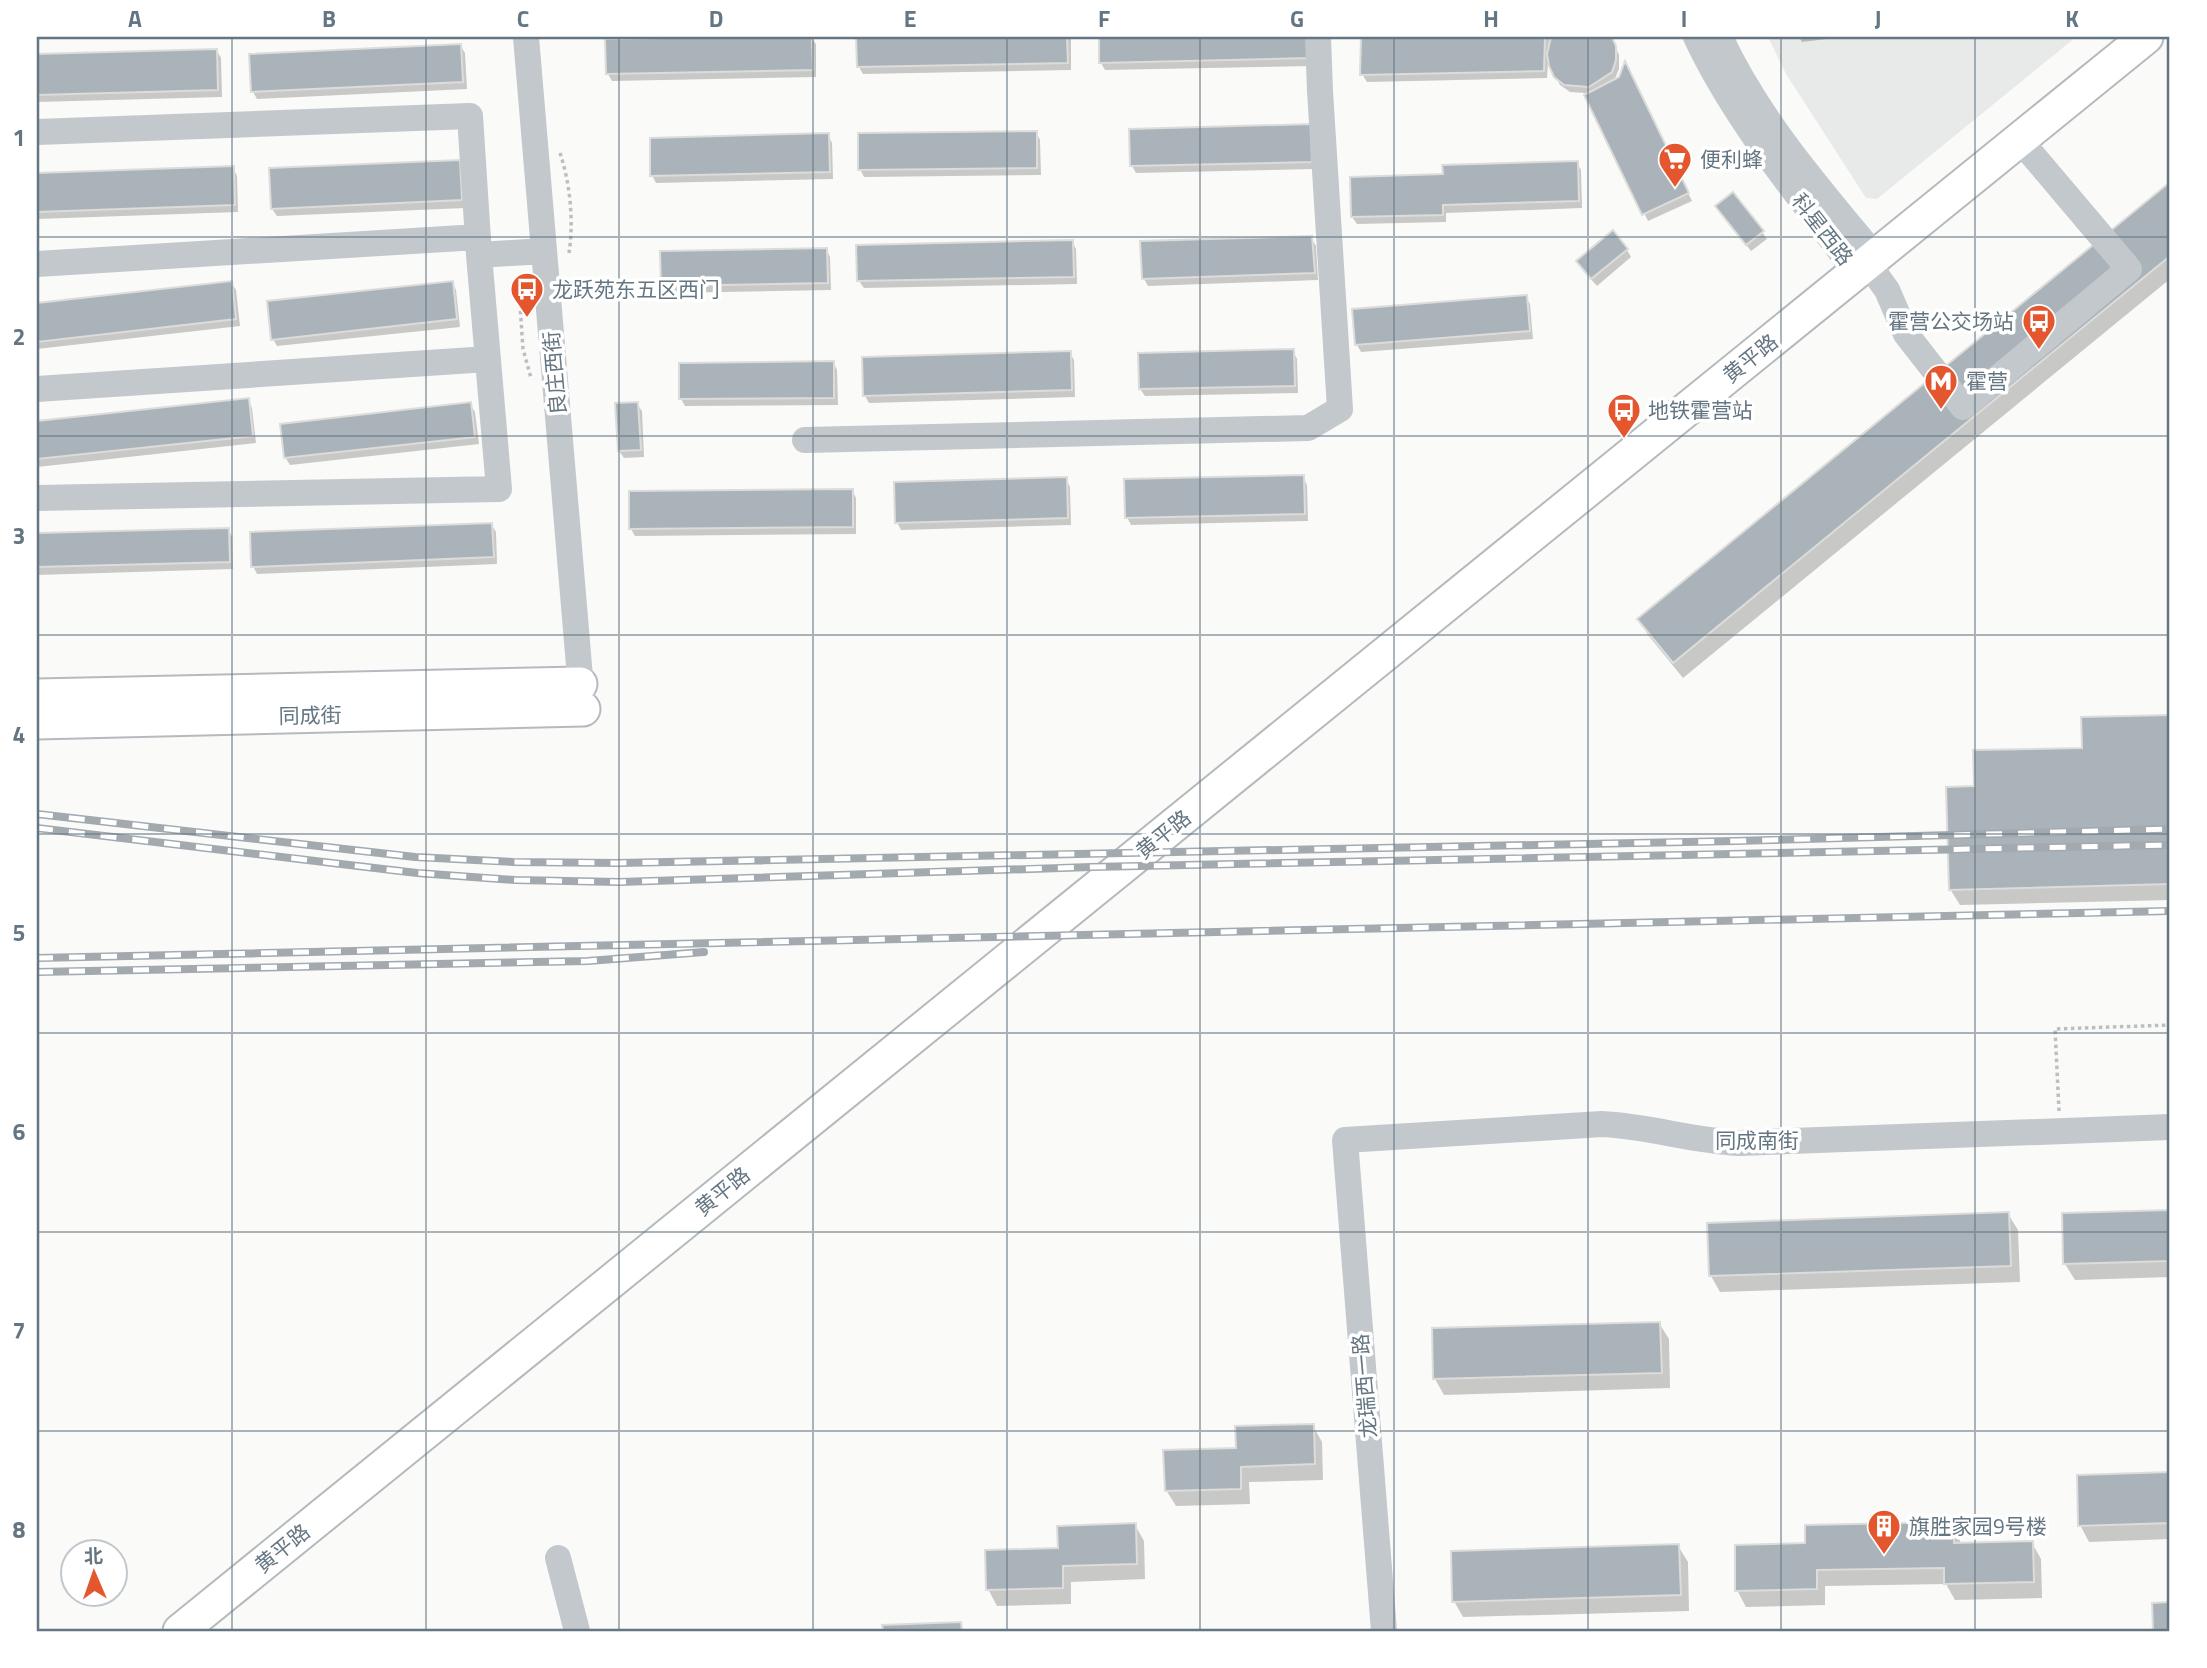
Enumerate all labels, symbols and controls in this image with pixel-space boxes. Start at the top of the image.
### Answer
text: A [128,1,142,36]
text: B [322,1,336,36]
text: C [517,1,529,36]
text: D [709,1,723,36]
text: E [904,1,916,36]
text: F [1098,1,1110,36]
text: G [1290,1,1304,36]
text: H [1483,1,1499,36]
text: I [1681,1,1687,36]
text: J [1875,1,1881,36]
text: K [2065,1,2079,36]
text: 1 [13,120,25,155]
supermarket icon: 便利蜂 [1656,140,1694,189]
place label: 便利蜂 [1700,143,1763,175]
street label: 科星西路 [1785,186,1861,272]
bus stop icon: 龙跃苑东五区西门 [508,270,546,319]
place label: 龙跃苑东五区西门 [552,273,720,305]
bus stop icon: 霍营公交场站 [2020,302,2058,351]
place label: 霍营公交场站 [1888,305,2014,337]
text: 2 [13,319,25,354]
street label: 黄平路 [1715,326,1785,390]
street label: 良庄西街 [534,330,574,416]
metro station icon: 霍营 [1922,362,1960,411]
place label: 霍营 [1966,365,2008,397]
bus stop icon: 地铁霍营站 [1605,391,1643,440]
place label: 地铁霍营站 [1648,394,1753,426]
text: 3 [13,518,25,553]
street label: 同成街 [278,698,342,732]
text: 4 [13,717,25,752]
street label: 黄平路 [1128,802,1198,866]
text: 5 [13,915,25,950]
text: 6 [13,1114,26,1149]
street label: 同成南街 [1715,1124,1799,1156]
street label: 黄平路 [687,1159,757,1223]
text: 7 [13,1313,25,1348]
street label: 龙瑞西一路 [1343,1332,1385,1440]
building icon: 旗胜家园9号楼 [1865,1507,1903,1556]
place label: 旗胜家园9号楼 [1909,1510,2047,1542]
text: 8 [13,1512,26,1547]
street label: 黄平路 [247,1516,317,1580]
north arrow [60,1538,130,1608]
text: 北 [83,1541,103,1570]

